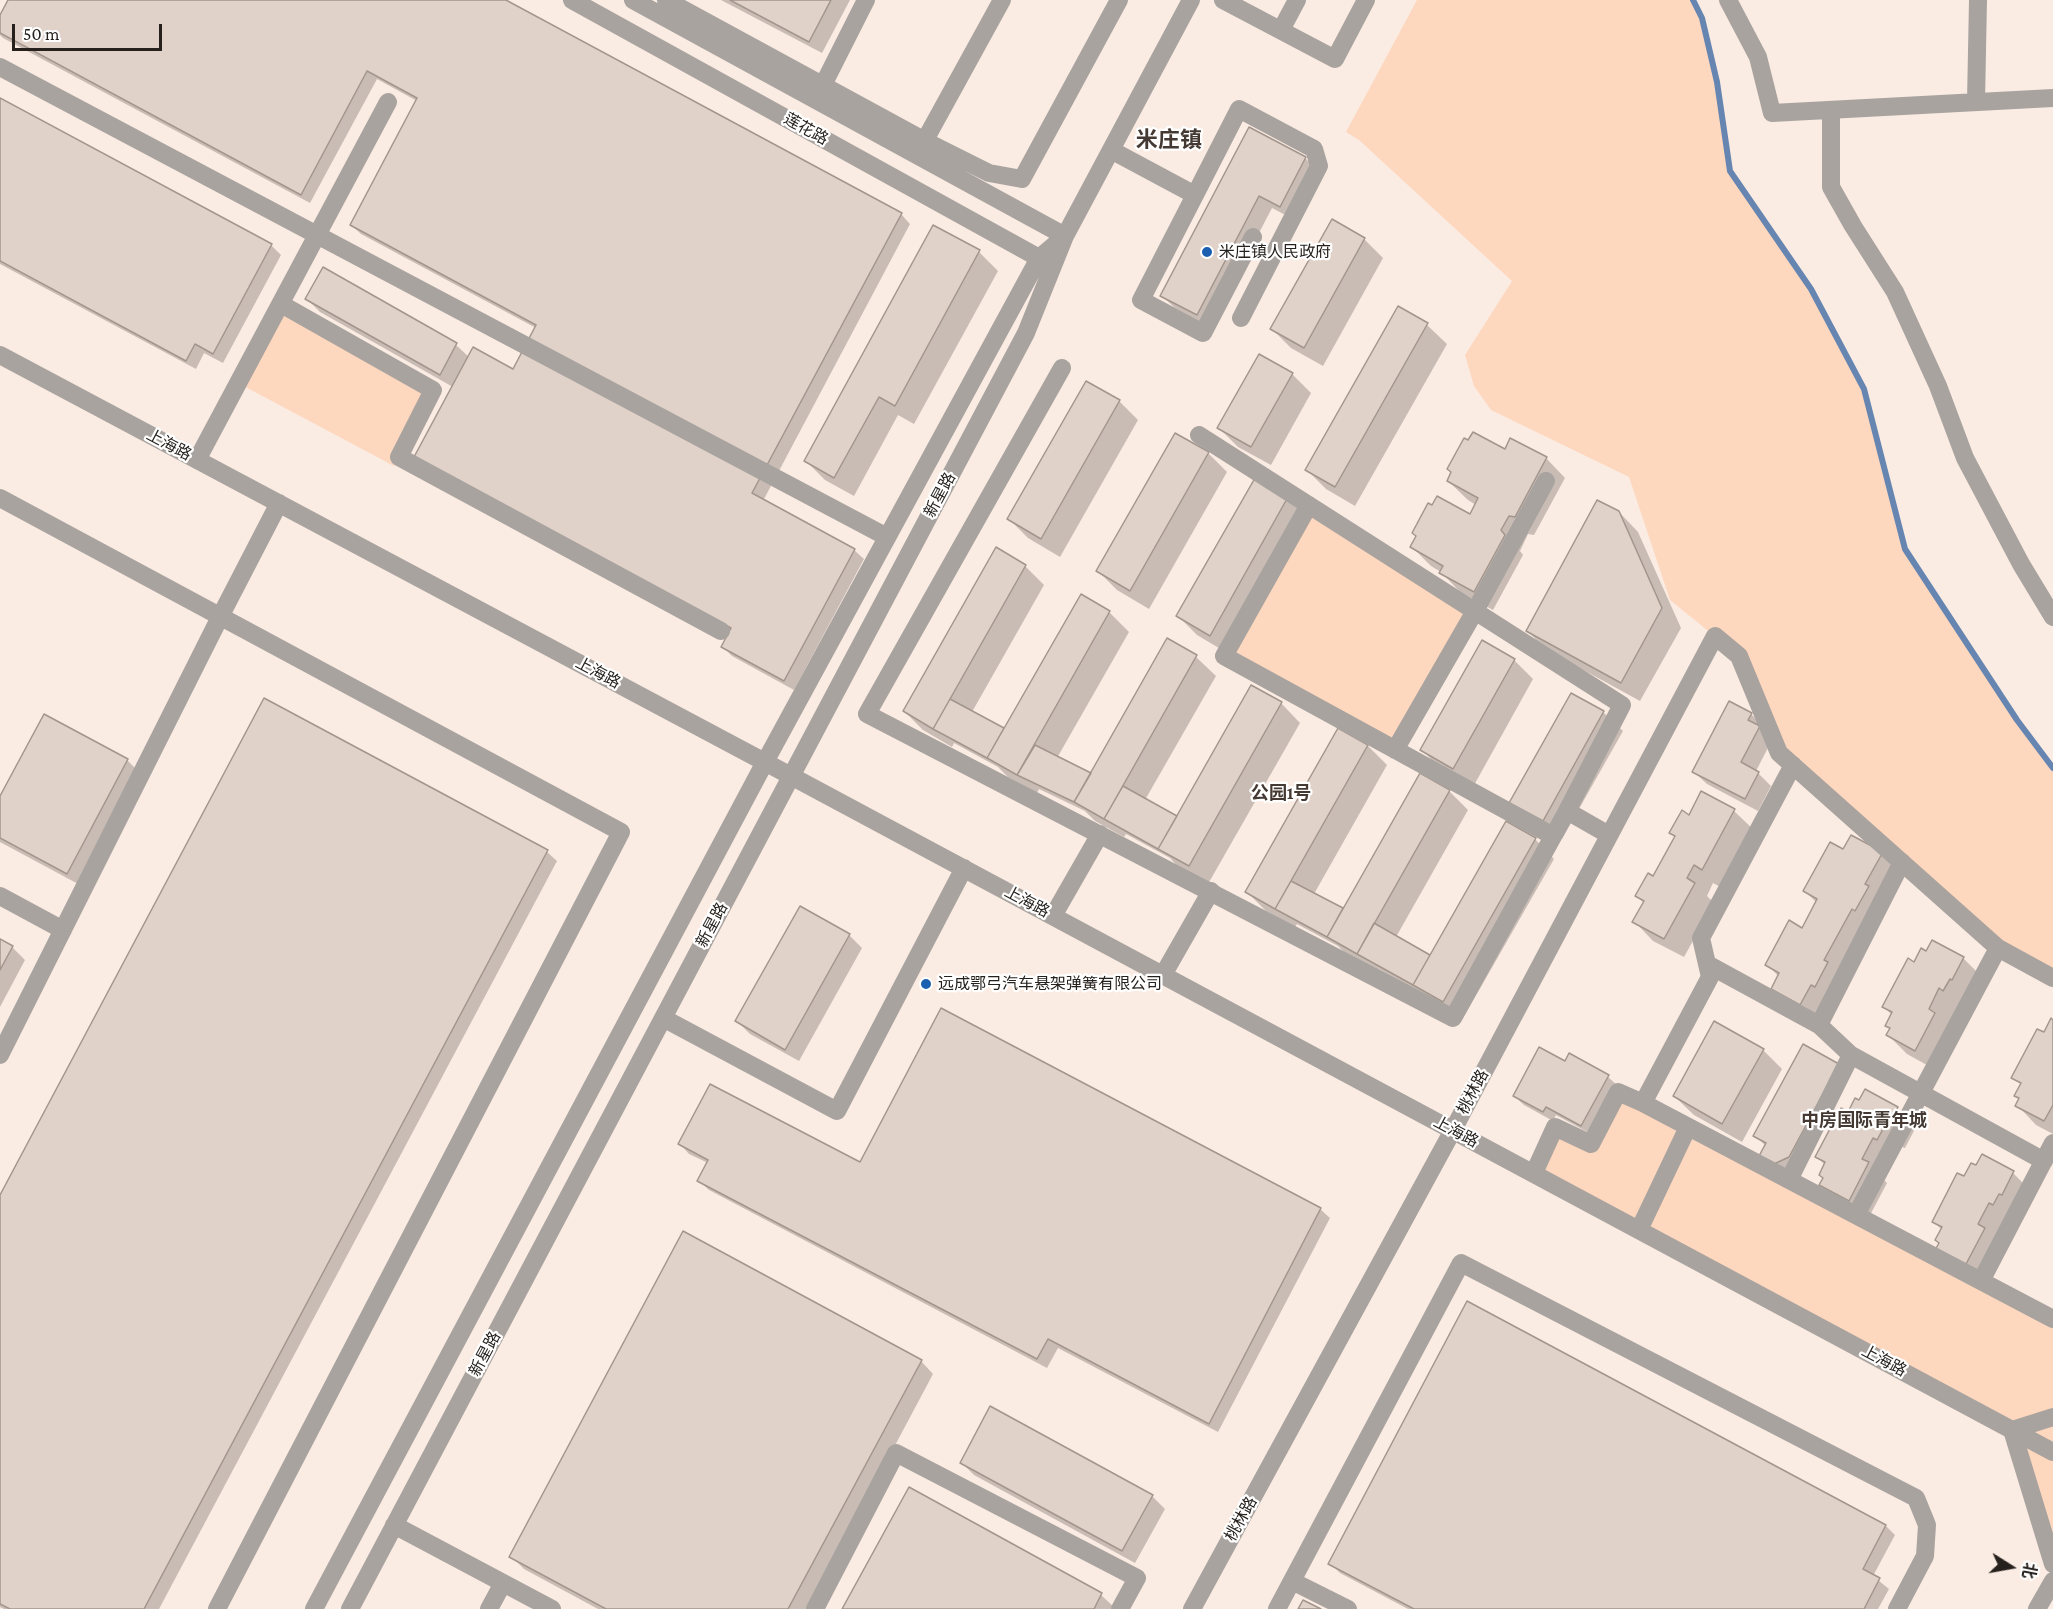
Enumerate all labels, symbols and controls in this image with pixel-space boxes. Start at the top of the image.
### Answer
scale bar [15,12,165,50]
text: 50 m [23,24,60,44]
street label: 莲花路 [780,109,832,149]
district label: 米庄镇 [1136,127,1202,153]
place label: 米庄镇人民政府 [1219,242,1331,262]
marker: 米庄镇人民政府 [1200,245,1214,259]
street label: 上海路 [143,425,195,465]
street label: 新星路 [920,469,960,521]
street label: 上海路 [572,653,624,693]
district label: 公园1号 [1251,782,1311,804]
street label: 上海路 [1001,882,1053,922]
street label: 新星路 [692,899,732,951]
place label: 远成鄂弓汽车悬架弹簧有限公司 [938,974,1162,994]
marker: 远成鄂弓汽车悬架弹簧有限公司 [919,977,933,991]
street label: 桃林路 [1453,1066,1493,1118]
district label: 中房国际青年城 [1801,1109,1927,1131]
street label: 上海路 [1430,1112,1482,1152]
street label: 新星路 [465,1328,505,1380]
street label: 上海路 [1858,1341,1910,1381]
street label: 桃林路 [1221,1493,1261,1545]
north arrow [1981,1537,2041,1597]
text: 北 [2019,1561,2039,1580]

